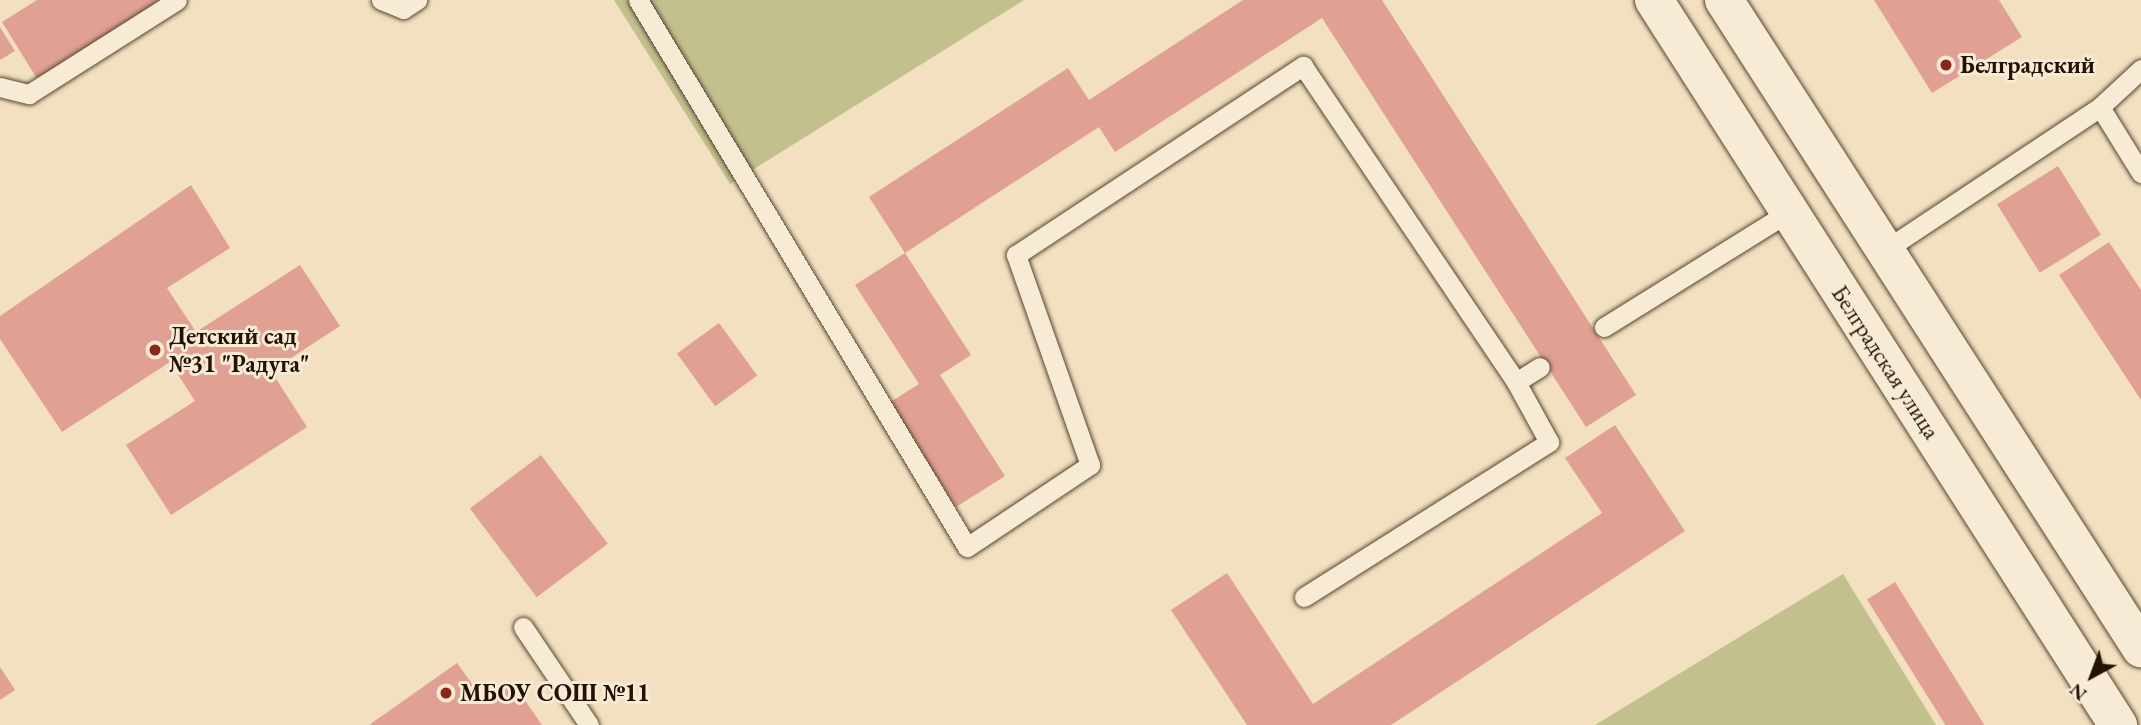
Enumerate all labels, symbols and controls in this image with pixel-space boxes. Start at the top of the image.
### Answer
place label: Белградский [1960,51,2095,79]
marker: Белградский [1938,57,1954,73]
street label: Белградская улица [1826,280,1946,444]
place label: Детский сад №31 "Радуга" [169,322,310,378]
marker: Детский сад №31 "Радуга" [147,342,163,358]
north arrow [2057,641,2127,711]
text: N [2064,678,2092,707]
place label: МБОУ СОШ №11 [460,679,650,707]
marker: МБОУ СОШ №11 [438,685,454,701]

